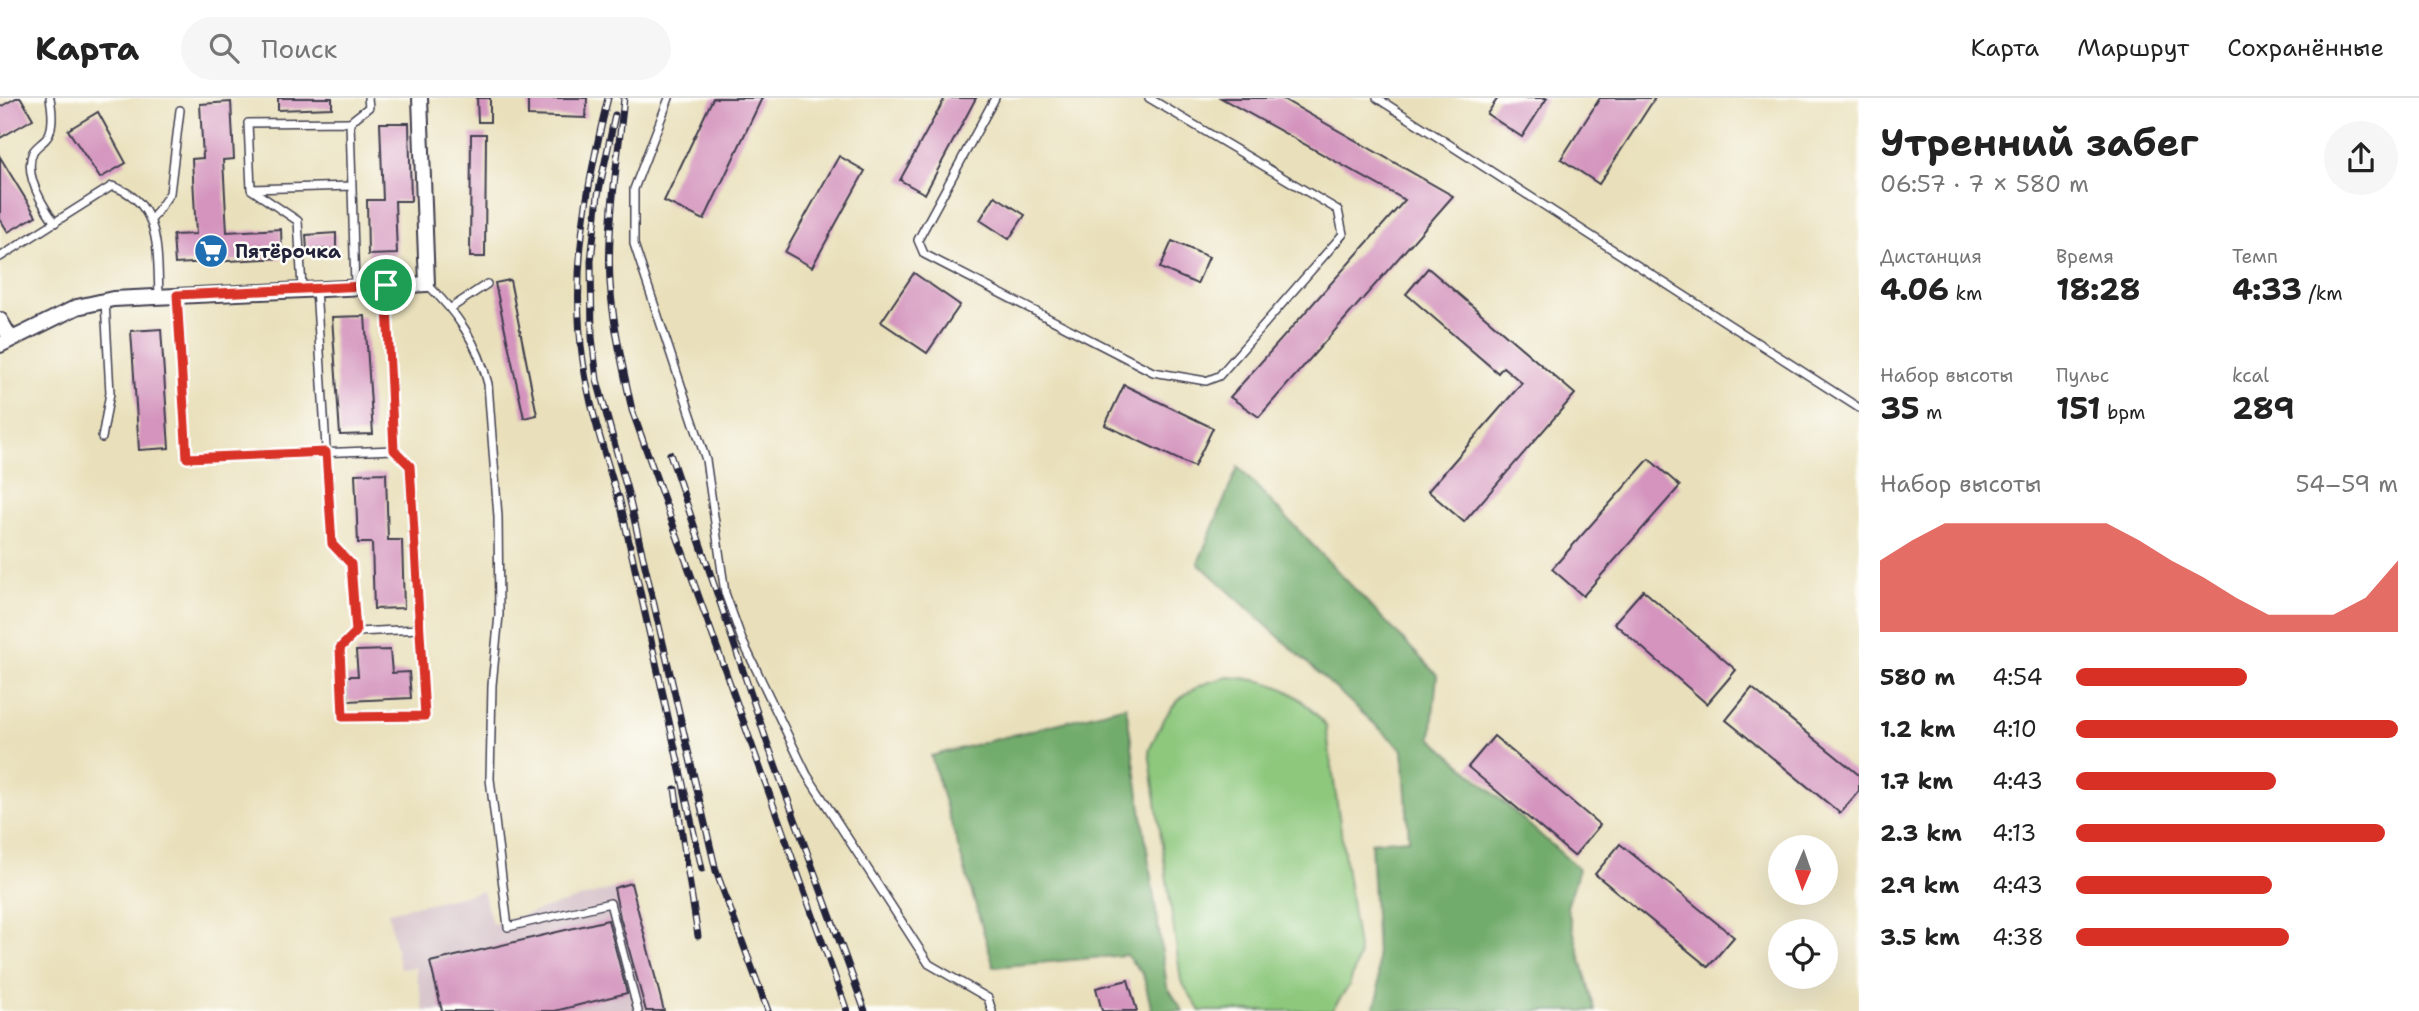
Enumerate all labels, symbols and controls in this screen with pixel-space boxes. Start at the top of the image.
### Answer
search box [181,17,671,80]
text: Карта [35,26,139,71]
icon: search [205,29,243,67]
text: Поиск [261,31,337,66]
text: Карта [1971,32,2039,64]
text: Маршрут [2077,32,2189,64]
text: Сохранённые [2227,32,2384,64]
text: Утренний забег [1880,117,2198,168]
button: share [2324,121,2398,195]
text: 06:57 · 7 × 580 m [1880,169,2089,199]
supermarket icon: Пятёрочка [192,232,230,270]
place label: Пятёрочка [235,239,341,264]
text: Дистанция [1880,244,1982,269]
text: Время [2056,244,2114,269]
text: Темп [2232,244,2278,269]
pin [356,255,416,315]
icon: arrive [367,266,405,304]
text: 4.06 [1880,269,1949,310]
text: 18:28 [2056,269,2141,310]
text: 4:33 [2232,269,2302,310]
text: km [1949,281,1982,306]
text: /km [2302,281,2343,306]
text: Набор высоты [1880,363,2013,388]
text: Пульс [2056,363,2109,388]
text: kcal [2232,363,2269,388]
text: 35 [1880,388,1920,429]
text: 151 [2056,388,2101,429]
text: 289 [2232,388,2294,429]
text: m [1920,400,1942,425]
text: bpm [2101,400,2145,425]
text: Набор высоты [1880,469,2041,499]
text: 54–59 m [2295,469,2398,499]
text: 580 m [1880,662,1955,692]
text: 4:54 [1992,662,2043,692]
text: 1.2 km [1880,714,1956,744]
text: 4:10 [1992,714,2037,744]
text: 1.7 km [1880,766,1953,796]
text: 4:43 [1992,766,2043,796]
text: 2.3 km [1880,818,1962,848]
text: 4:13 [1992,818,2036,848]
north arrow [1768,835,1838,905]
map controls [1768,835,1838,989]
text: 2.9 km [1880,870,1959,900]
text: 4:43 [1992,870,2043,900]
button: locate [1768,919,1838,989]
text: 3.5 km [1880,922,1960,952]
text: 4:38 [1992,922,2044,952]

